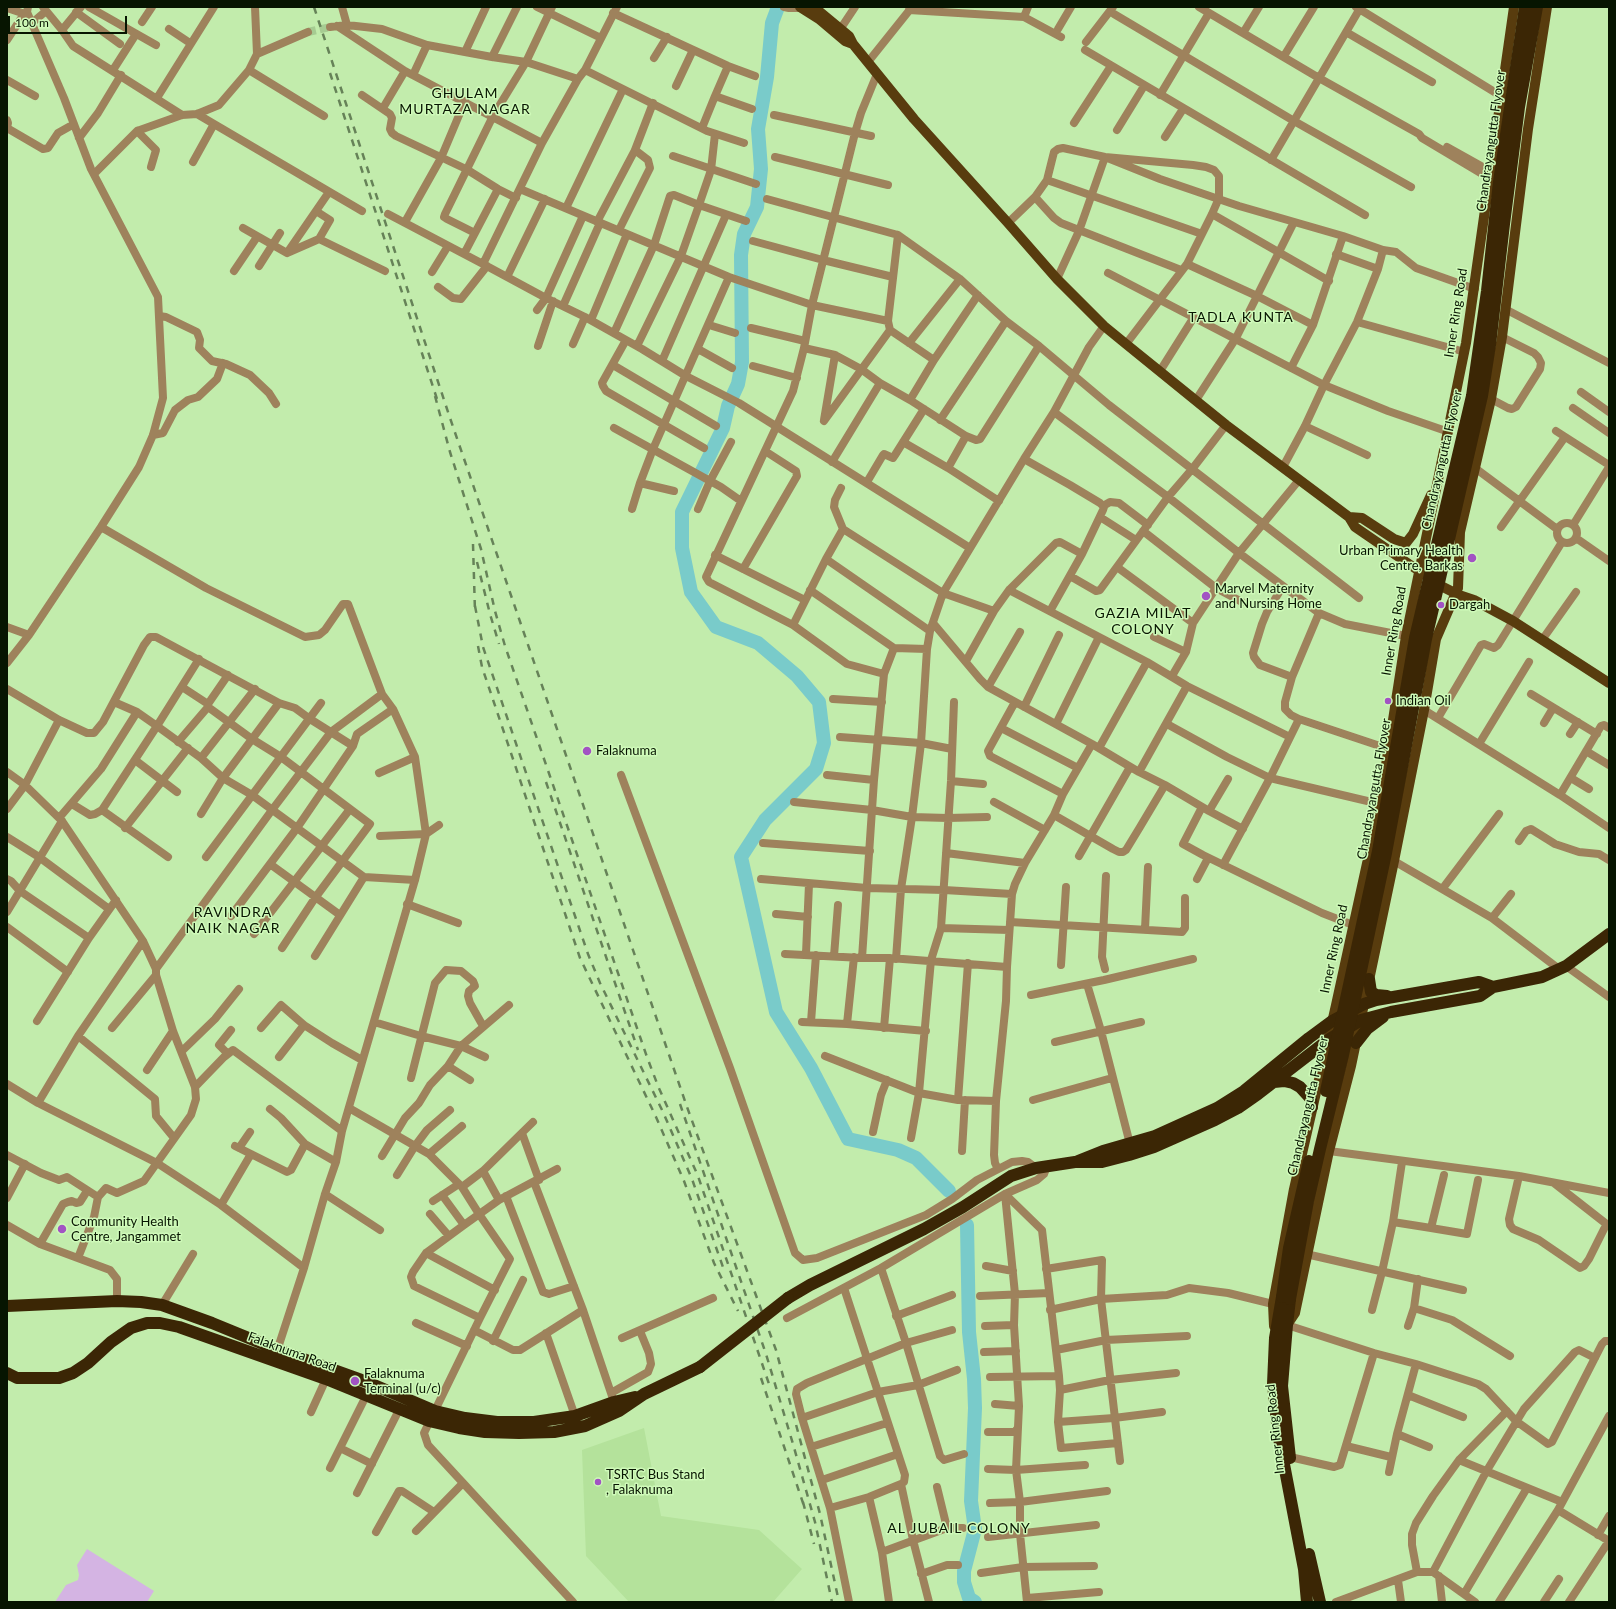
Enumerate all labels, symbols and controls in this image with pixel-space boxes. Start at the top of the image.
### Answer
scale bar [10,8,129,34]
text: 100 m [15,15,49,30]
street label: Chandrayangutta Flyover [1473,69,1509,213]
district label: GHULAM MURTAZA NAGAR [399,85,531,118]
street label: Inner Ring Road [1441,267,1471,359]
district label: TADLA KUNTA [1188,309,1294,325]
street label: Chandrayangutta Flyover [1418,389,1466,531]
place label: Urban Primary Health Centre, Barkas [1339,543,1463,574]
marker: Urban Primary Health Centre, Barkas [1466,552,1478,564]
place label: Marvel Maternity and Nursing Home [1215,581,1322,612]
street label: Inner Ring Road [1378,585,1410,677]
marker: Marvel Maternity and Nursing Home [1200,590,1212,602]
place label: Dargah [1449,597,1490,613]
marker: Dargah [1436,600,1446,610]
district label: GAZIA MILAT COLONY [1095,605,1191,638]
place label: Indian Oil [1396,693,1451,709]
marker: Indian Oil [1383,696,1393,706]
street label: Chandrayangutta Flyover [1354,717,1394,861]
place label: Falaknuma [596,743,657,759]
marker: Falaknuma [581,745,593,757]
street label: Inner Ring Road [1317,903,1351,995]
district label: RAVINDRA NAIK NAGAR [185,904,281,936]
street label: Chandrayangutta Flyover [1284,1035,1332,1177]
place label: Community Health Centre, Jangammet [71,1214,181,1245]
marker: Community Health Centre, Jangammet [56,1223,68,1235]
street label: Falaknuma Road [246,1329,338,1375]
place label: Falaknuma Terminal (u/c) [364,1366,441,1397]
marker: Falaknuma Terminal (u/c) [349,1375,361,1387]
street label: Inner Ring Road [1263,1383,1287,1475]
place label: TSRTC Bus Stand , Falaknuma [606,1467,705,1498]
marker: TSRTC Bus Stand , Falaknuma [593,1477,603,1487]
district label: AL JUBAIL COLONY [887,1520,1031,1536]

